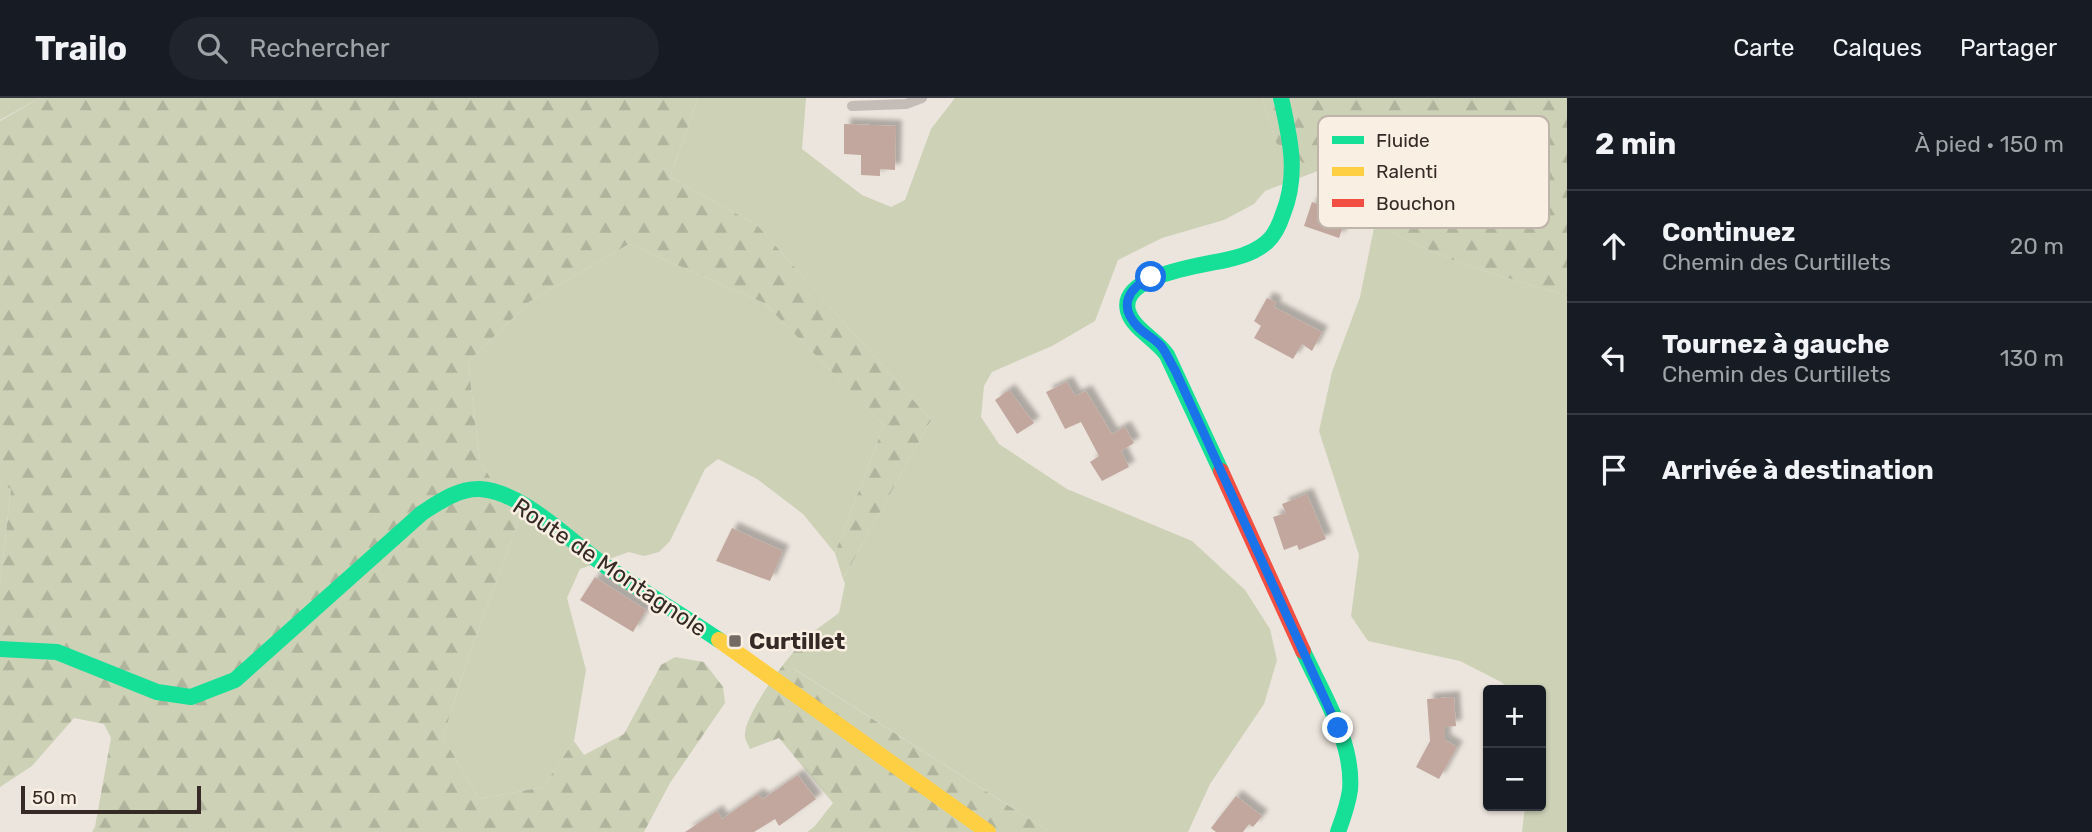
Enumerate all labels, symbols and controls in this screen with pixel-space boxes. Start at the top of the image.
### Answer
search box [169,17,659,80]
text: Trailo [35,29,127,68]
icon: search [193,29,231,67]
text: Rechercher [249,33,390,64]
text: Carte [1733,34,1794,62]
text: Calques [1832,34,1922,62]
text: Partager [1960,34,2057,62]
legend [1318,116,1549,228]
text: 2 min [1595,126,1676,162]
text: Fluide [1376,129,1430,152]
text: À pied · 150 m [1915,130,2064,158]
text: Ralenti [1376,160,1438,183]
text: Bouchon [1376,192,1456,215]
text: Continuez [1662,217,1795,248]
icon: ahead [1595,227,1633,265]
text: 20 m [2010,232,2064,260]
text: Chemin des Curtillets [1662,248,1891,276]
route start [1135,261,1166,292]
text: Tournez à gauche [1662,329,1890,360]
icon: left [1595,339,1633,377]
text: 130 m [2000,344,2064,372]
text: Chemin des Curtillets [1662,360,1891,388]
icon: arrive [1595,451,1633,489]
text: Arrivée à destination [1662,455,1934,486]
street label: Route de Montagnole [508,492,712,642]
place label: Curtillet [749,627,845,655]
marker: Curtillet [727,633,743,649]
map controls [1483,685,1546,811]
button: + [1483,685,1546,748]
route end [1322,712,1353,743]
button: − [1483,748,1546,811]
scale bar [21,783,201,815]
text: 50 m [32,786,77,809]

